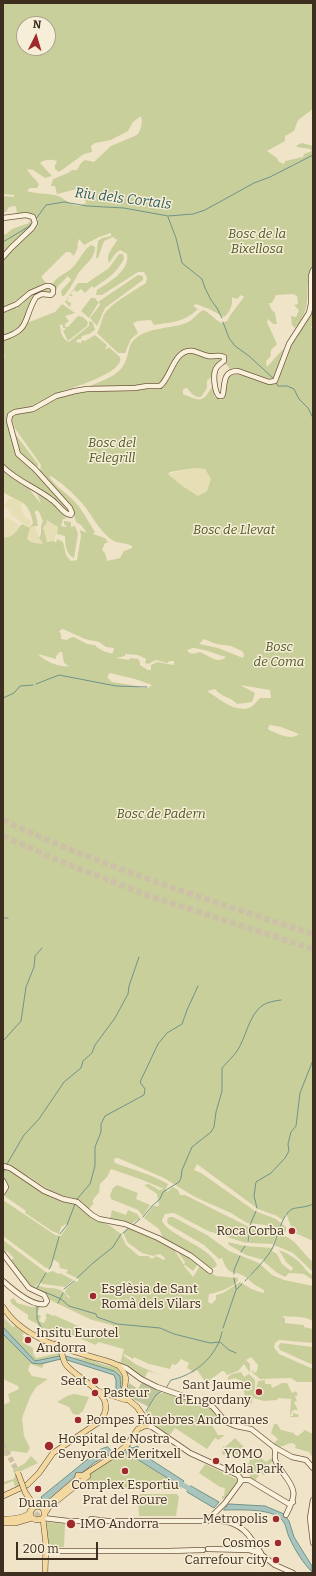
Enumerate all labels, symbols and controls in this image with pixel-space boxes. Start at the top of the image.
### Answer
north arrow [16,16,56,56]
text: N [32,18,42,31]
water label: Riu dels Cortals [74,185,172,213]
park label: Bosc de la Bixellosa [228,226,286,257]
park label: Bosc del Felegrill [88,435,136,466]
park label: Bosc de Llevat [193,522,275,538]
park label: Bosc de Coma [254,639,304,670]
park label: Bosc de Padern [116,806,206,822]
place label: Roca Corba [216,1223,284,1239]
marker: Roca Corba [287,1226,297,1236]
place label: Esglèsia de Sant Romà dels Vilars [101,1281,201,1312]
marker: Esglèsia de Sant Romà dels Vilars [88,1291,98,1301]
place label: Insitu Eurotel Andorra [36,1325,119,1356]
marker: Insitu Eurotel Andorra [23,1335,33,1345]
place label: Seat [60,1373,87,1389]
marker: Seat [90,1376,100,1386]
place label: Sant Jaume d'Engordany [175,1377,251,1408]
place label: Pasteur [103,1385,149,1401]
marker: Sant Jaume d'Engordany [254,1387,264,1397]
marker: Pasteur [90,1388,100,1398]
place label: Pompes Fúnebres Andorranes [86,1412,268,1428]
marker: Pompes Fúnebres Andorranes [73,1415,83,1425]
place label: Hospital de Nostra Senyora de Meritxell [58,1431,181,1462]
marker: Hospital de Nostra Senyora de Meritxell [43,1440,55,1452]
place label: YOMO Mola Park [224,1446,284,1477]
marker: YOMO Mola Park [211,1456,221,1466]
marker: Complex Esportiu Prat del Roure [120,1466,130,1476]
place label: Complex Esportiu Prat del Roure [71,1477,179,1508]
marker: Duana [33,1484,43,1494]
place label: Duana [18,1495,58,1511]
place label: Metropolis [203,1511,268,1527]
marker: Metropolis [271,1514,281,1524]
place label: IMO Andorra [80,1516,159,1532]
marker: IMO Andorra [65,1518,77,1530]
scale bar [18,1534,100,1560]
place label: Cosmos [222,1535,270,1551]
marker: Cosmos [273,1538,283,1548]
text: 200 m [23,1542,59,1556]
place label: Carrefour city [185,1552,268,1568]
marker: Carrefour city [271,1555,281,1565]

